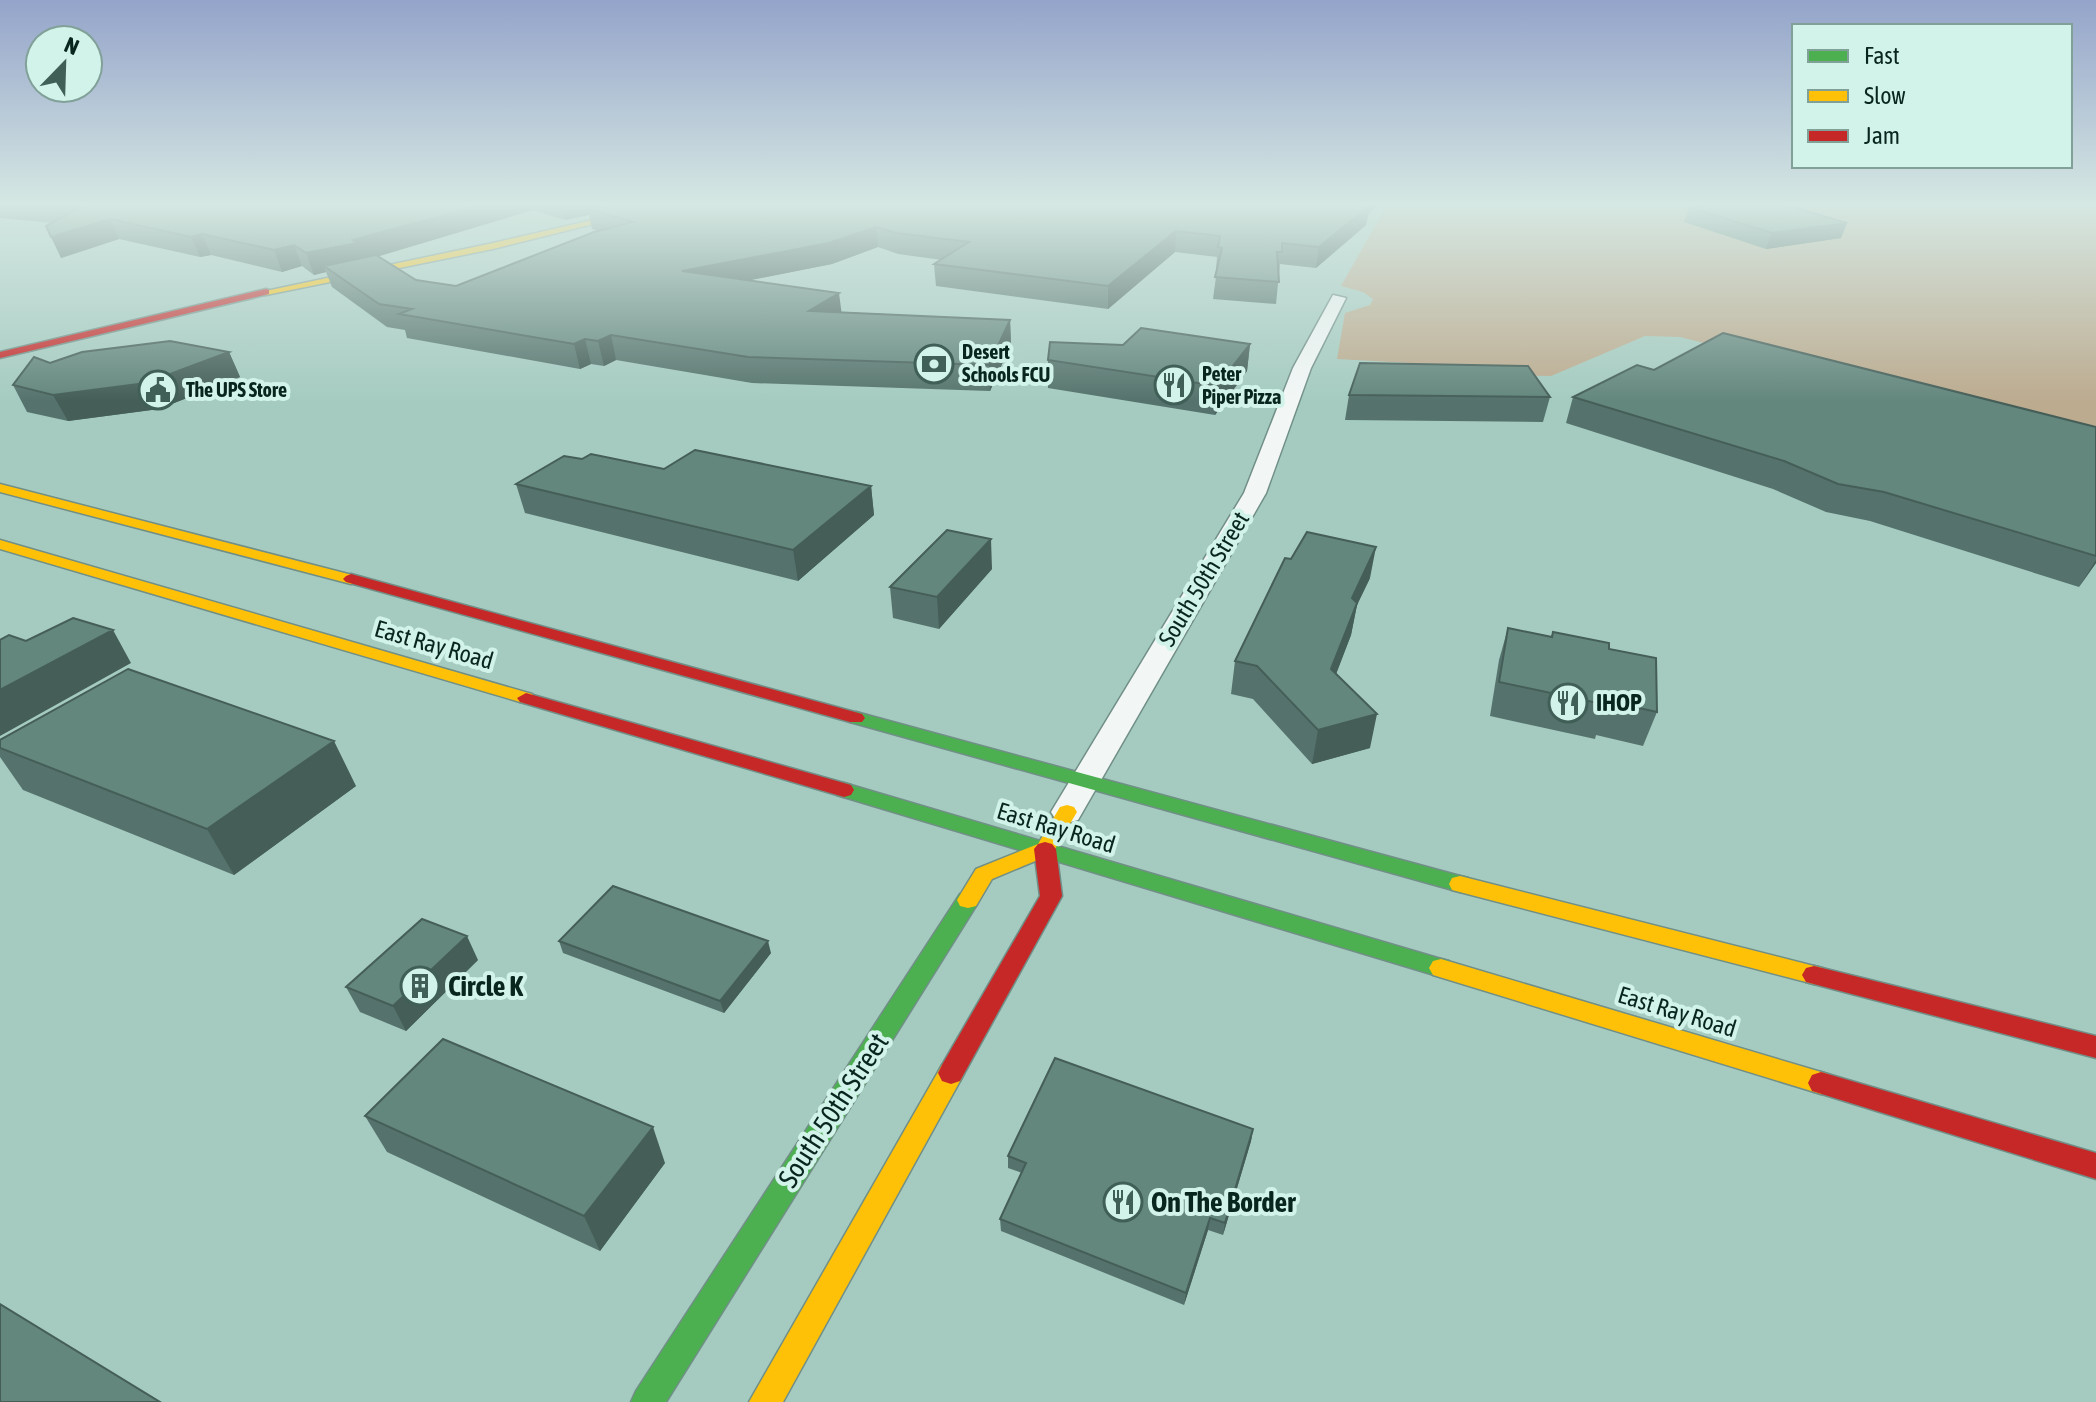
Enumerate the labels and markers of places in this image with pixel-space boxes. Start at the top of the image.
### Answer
place label: Desert Schools FCU [962,340,1050,386]
bank icon: Desert Schools FCU [913,343,955,385]
place label: Peter Piper Pizza [1202,362,1281,408]
restaurant icon: Peter Piper Pizza [1153,364,1195,406]
public building icon: The UPS Store [137,369,179,411]
place label: The UPS Store [186,378,287,401]
restaurant icon: IHOP [1547,682,1589,724]
place label: IHOP [1596,689,1642,716]
building icon: Circle K [399,965,441,1007]
place label: Circle K [448,970,523,1002]
restaurant icon: On The Border [1102,1181,1144,1223]
place label: On The Border [1151,1186,1296,1218]

